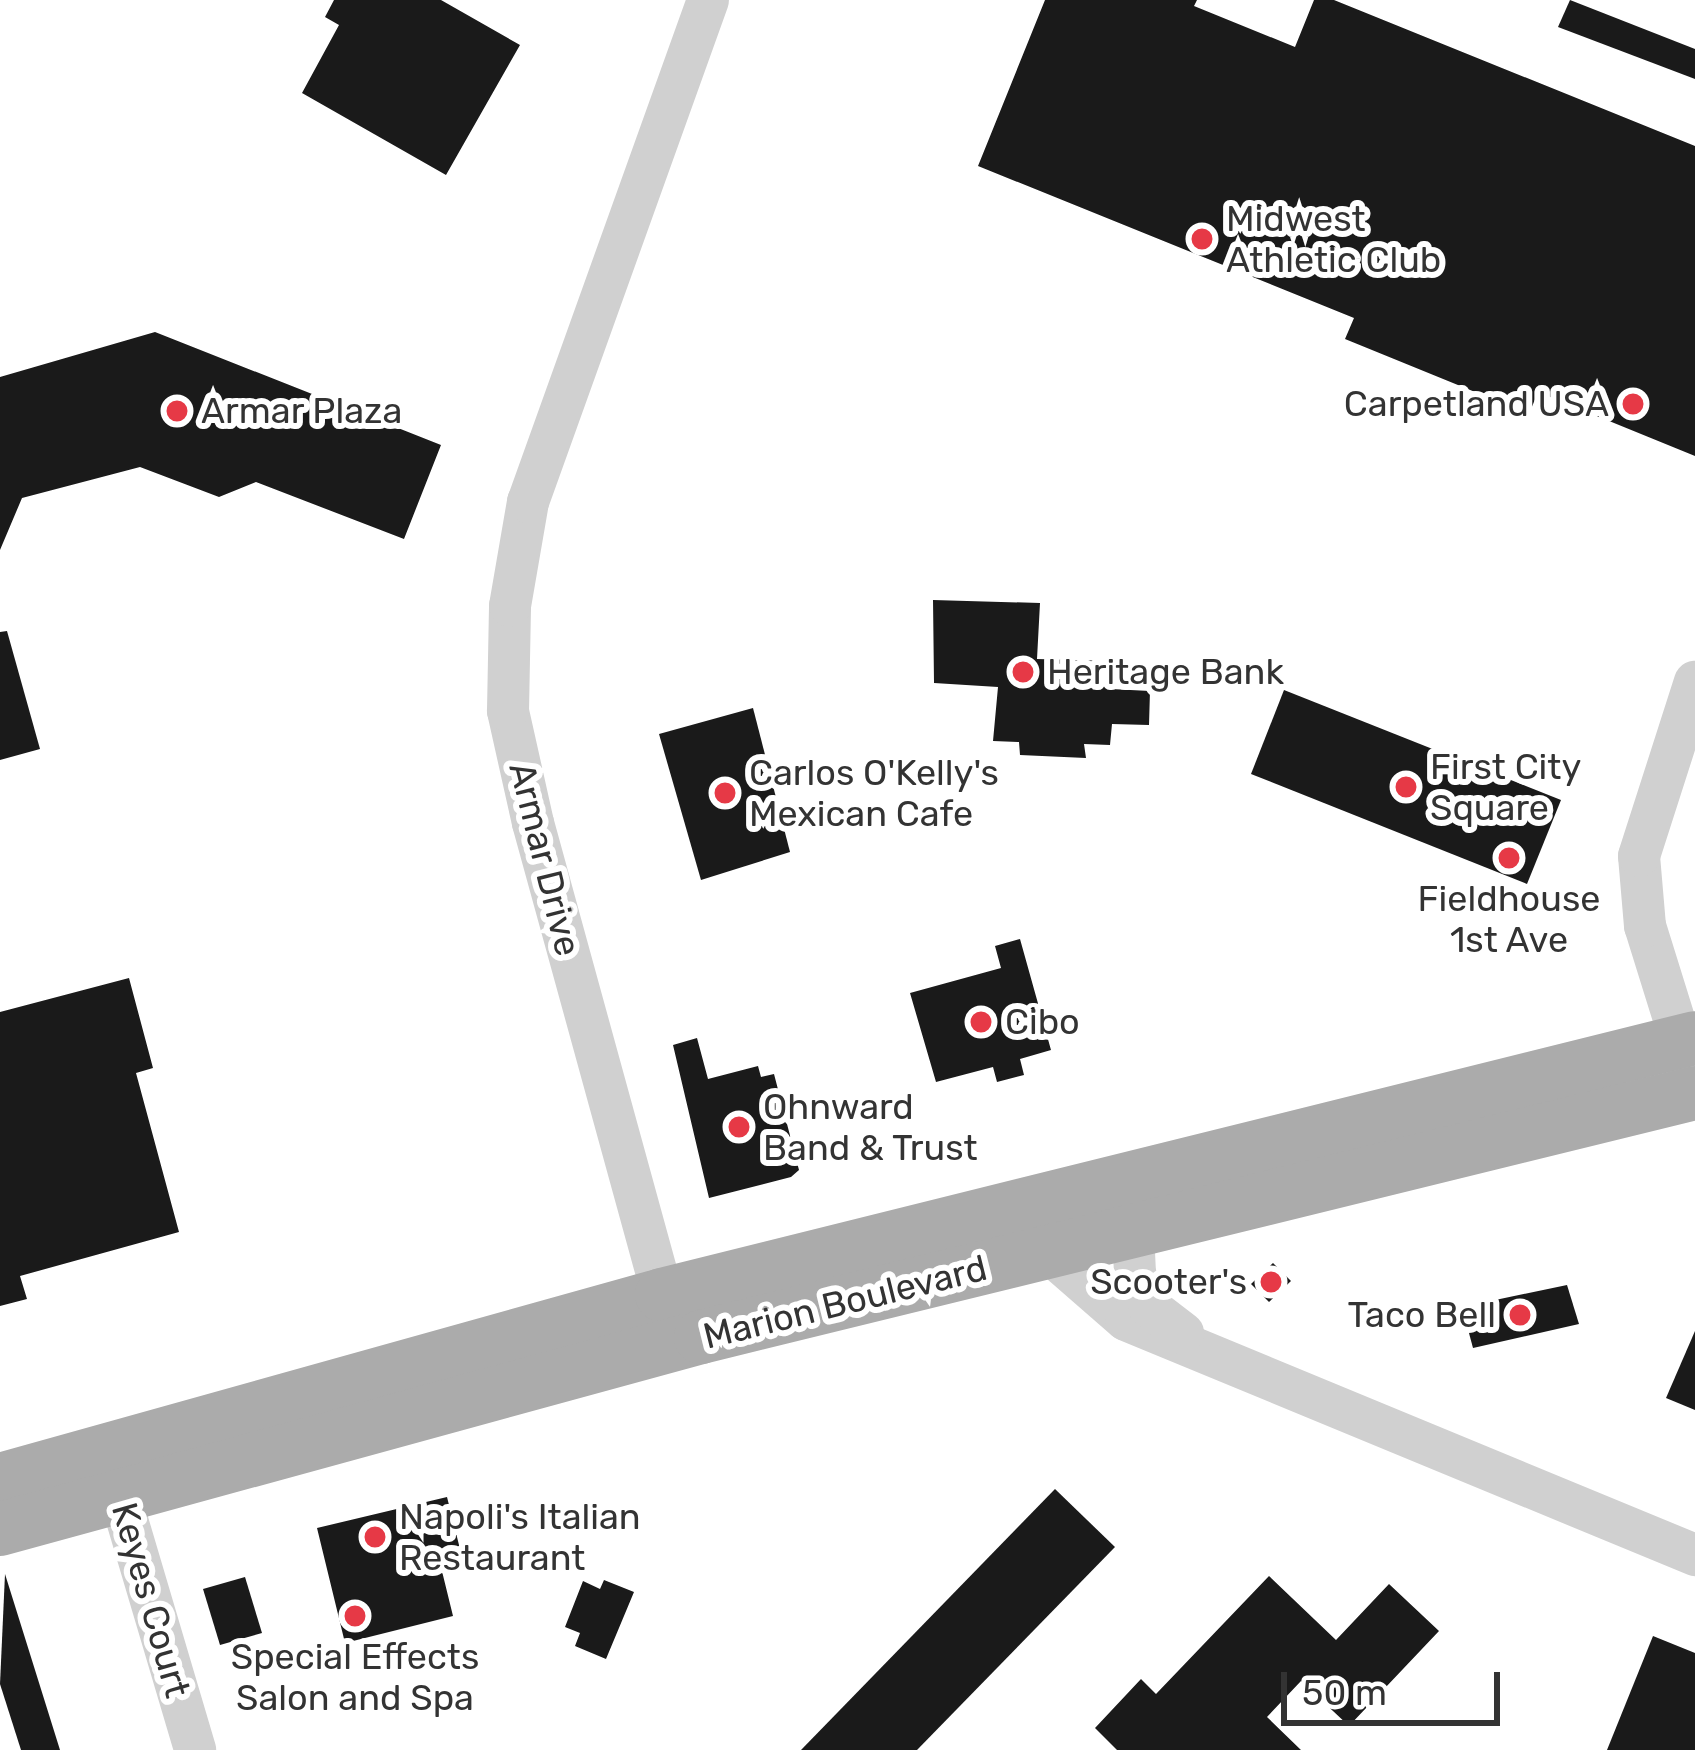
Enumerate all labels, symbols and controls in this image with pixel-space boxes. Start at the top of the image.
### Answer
place label: Midwest Athletic Club [1226,196,1441,281]
marker: Midwest Athletic Club [1189,226,1215,252]
place label: Carpetland USA [1344,382,1609,426]
place label: Armar Plaza [201,389,403,433]
marker: Carpetland USA [1620,391,1646,417]
marker: Armar Plaza [164,398,190,424]
place label: Heritage Bank [1047,650,1284,694]
marker: Heritage Bank [1010,659,1036,685]
place label: First City Square [1430,744,1581,829]
place label: Carlos O'Kelly's Mexican Cafe [749,750,999,835]
street label: Armar Drive [500,757,590,961]
marker: First City Square [1393,774,1419,800]
marker: Carlos O'Kelly's Mexican Cafe [712,780,738,806]
marker: Fieldhouse 1st Ave [1496,845,1522,871]
place label: Fieldhouse 1st Ave [1418,876,1600,961]
place label: Cibo [1005,1000,1080,1044]
marker: Cibo [968,1009,994,1035]
place label: Ohnward Band & Trust [763,1084,978,1169]
marker: Ohnward Band & Trust [726,1114,752,1140]
street label: Marion Boulevard [699,1246,991,1358]
place label: Scooter's [1090,1260,1247,1304]
marker: Scooter's [1258,1269,1284,1295]
place label: Taco Bell [1348,1293,1496,1337]
marker: Taco Bell [1507,1302,1533,1328]
place label: Napoli's Italian Restaurant [399,1494,641,1579]
street label: Keyes Court [103,1498,199,1702]
marker: Napoli's Italian Restaurant [362,1524,388,1550]
marker: Special Effects Salon and Spa [342,1603,368,1629]
place label: Special Effects Salon and Spa [231,1634,479,1719]
scale bar [1287,1648,1506,1722]
text: 50 m [1302,1671,1387,1714]

